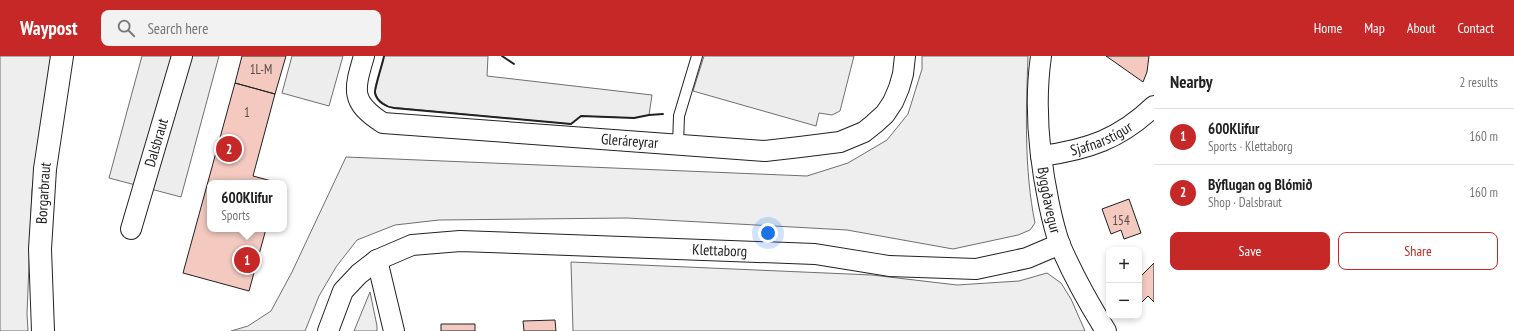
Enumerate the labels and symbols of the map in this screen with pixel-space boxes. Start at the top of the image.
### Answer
house number: 1L-M [250,61,272,78]
house number: 1 [244,104,250,121]
street label: Dalsbraut [140,116,172,169]
street label: Sjafnarstígur [1068,117,1137,160]
street label: Gleráreyrar [600,129,660,152]
pin: 2 [216,134,242,164]
street label: Borgarbraut [32,161,55,224]
street label: Byggðavegur [1034,165,1066,236]
house number: 154 [1112,212,1130,229]
your location [758,223,778,243]
street label: Klettaborg [692,240,748,261]
pin: 1 [234,245,260,275]

